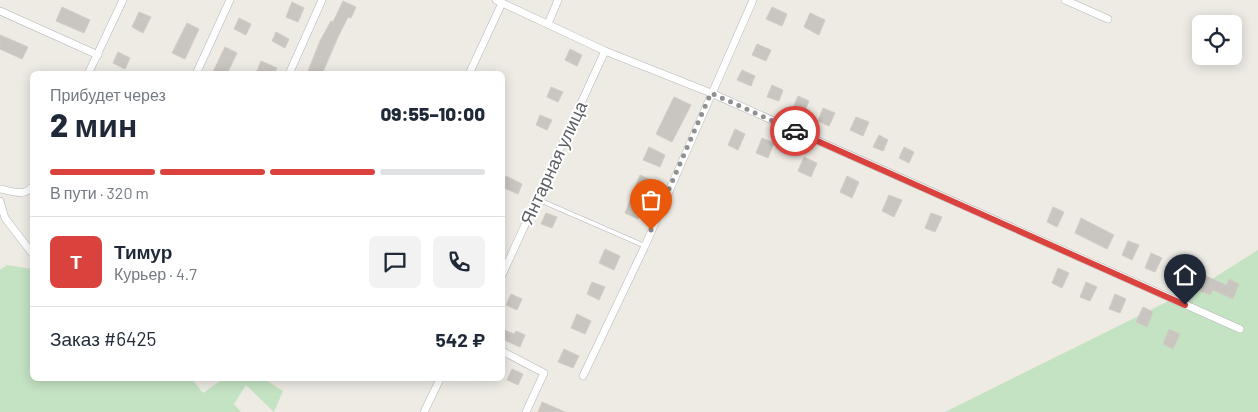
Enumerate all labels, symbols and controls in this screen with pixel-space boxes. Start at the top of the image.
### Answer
map controls [1192,15,1242,65]
button: locate [1192,15,1242,65]
text: Прибудет через [50,85,166,104]
street label: Янтарная улица [515,96,592,228]
text: 09:55–10:00 [381,102,485,125]
text: 2 мин [50,105,137,143]
courier [770,106,820,156]
icon: car [781,117,809,145]
pin [630,179,672,230]
text: В пути · 320 m [50,183,149,202]
icon: bag [637,186,665,214]
button: chat [369,236,421,288]
button: phone [433,236,485,288]
text: Тимур [114,240,172,263]
text: Т [70,250,82,273]
pin [1164,254,1206,305]
icon: home [1171,261,1199,289]
text: Курьер · 4.7 [114,264,197,283]
text: Заказ #6425 [50,327,156,350]
text: 542 ₽ [436,328,485,351]

